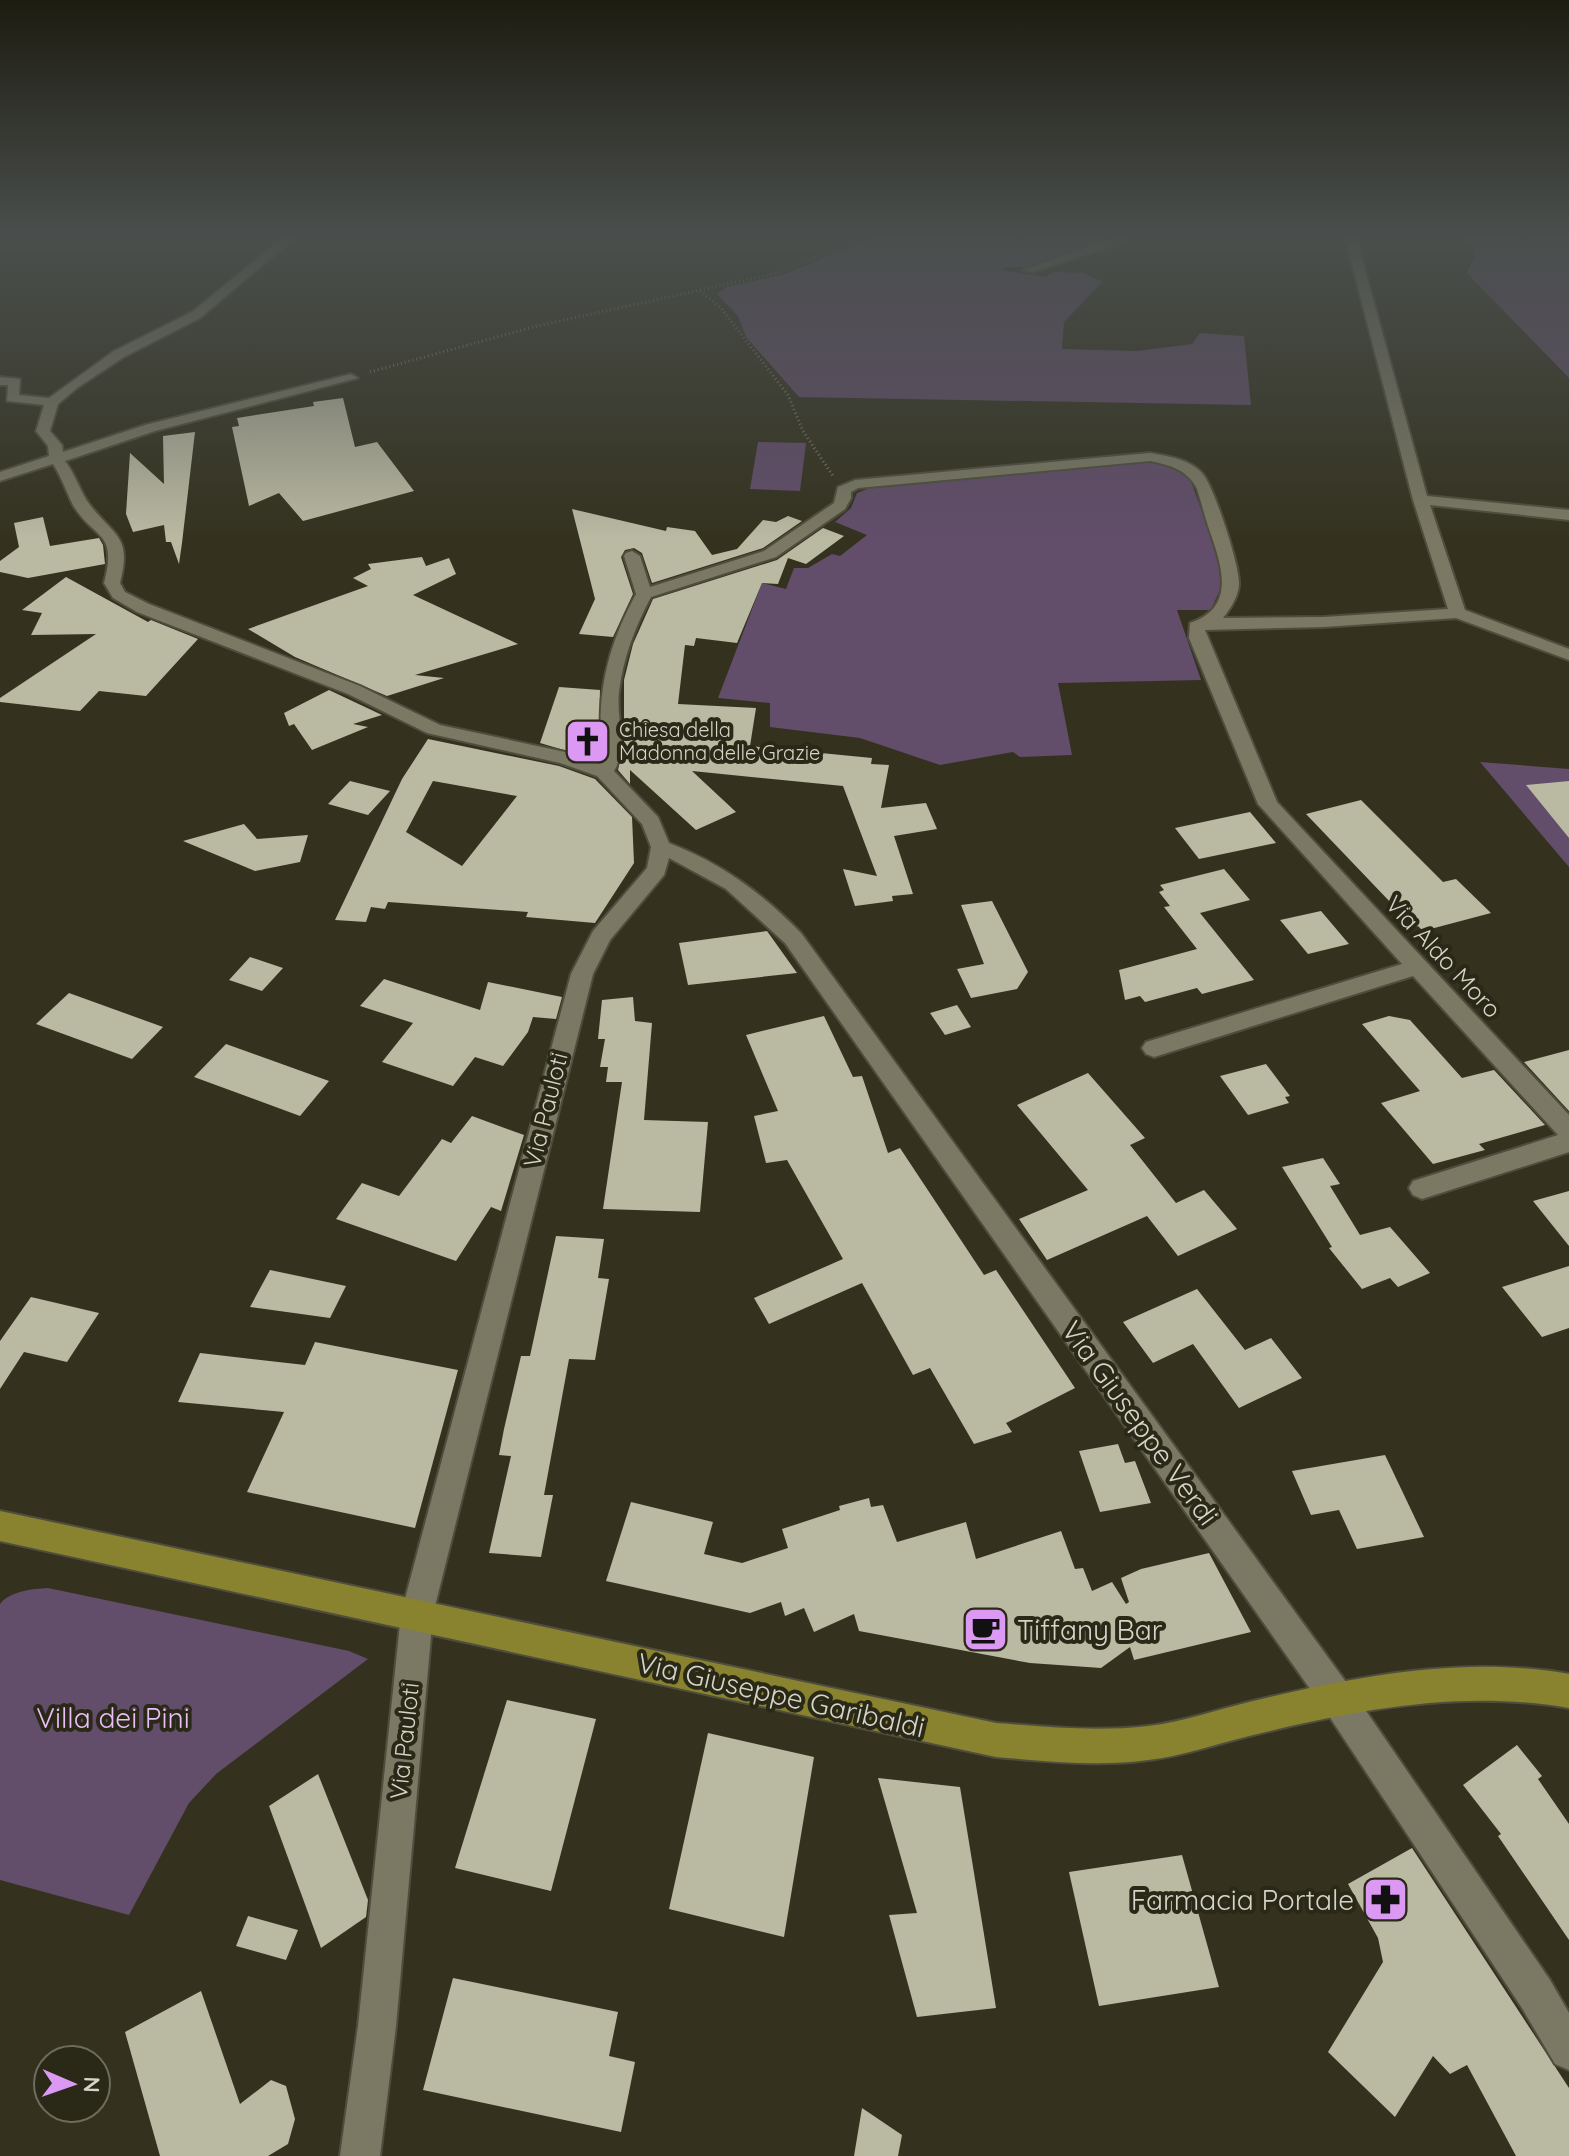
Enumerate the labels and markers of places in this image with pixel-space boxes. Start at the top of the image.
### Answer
place label: Chiesa della Madonna delle Grazie [619,717,820,765]
church icon: Chiesa della Madonna delle Grazie [564,718,612,766]
cafe icon: Tiffany Bar [962,1606,1010,1654]
place label: Tiffany Bar [1017,1612,1163,1647]
pharmacy icon: Farmacia Portale [1361,1876,1409,1924]
place label: Farmacia Portale [1131,1882,1354,1917]

